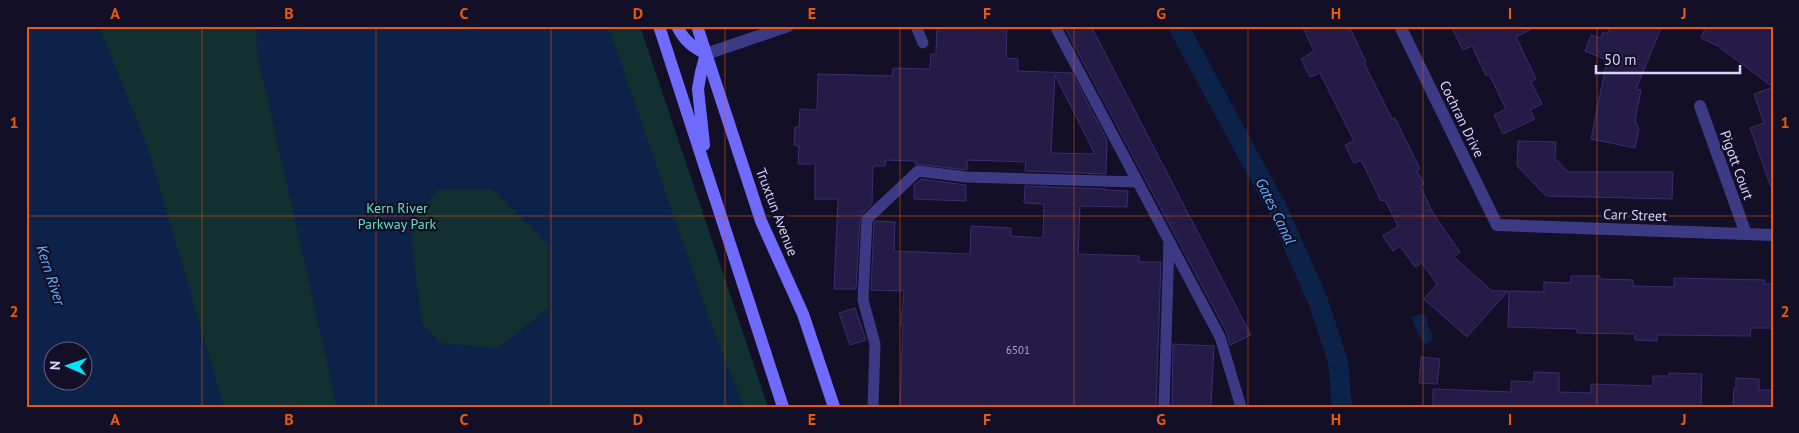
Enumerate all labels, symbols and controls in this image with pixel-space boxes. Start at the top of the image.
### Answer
text: A [110,3,120,23]
text: B [284,3,294,23]
text: C [460,3,469,23]
text: D [633,3,643,23]
text: E [808,3,816,23]
text: F [983,3,991,23]
text: G [1156,3,1166,23]
text: H [1331,3,1341,23]
text: I [1508,3,1512,23]
text: J [1680,3,1687,23]
scale bar [1596,42,1740,74]
text: 50 m [1604,50,1637,69]
street label: Cochran Drive [1436,78,1488,160]
text: 1 [9,112,19,132]
text: 1 [1780,112,1790,132]
street label: Pigott Court [1716,128,1758,202]
street label: Truxtun Avenue [752,165,802,259]
water label: Gates Canal [1252,175,1300,247]
park label: Kern River Parkway Park [358,199,437,233]
street label: Carr Street [1603,205,1667,225]
water label: Kern River [32,242,70,309]
text: 2 [9,301,19,321]
text: 2 [1780,301,1790,321]
north arrow [42,340,92,390]
house number: 6501 [1006,343,1030,357]
text: N [46,361,64,370]
text: A [110,409,120,429]
text: B [284,409,294,429]
text: C [460,409,469,429]
text: D [633,409,643,429]
text: E [808,409,816,429]
text: F [983,409,991,429]
text: G [1156,409,1166,429]
text: H [1331,409,1341,429]
text: I [1508,409,1512,429]
text: J [1680,409,1687,429]

